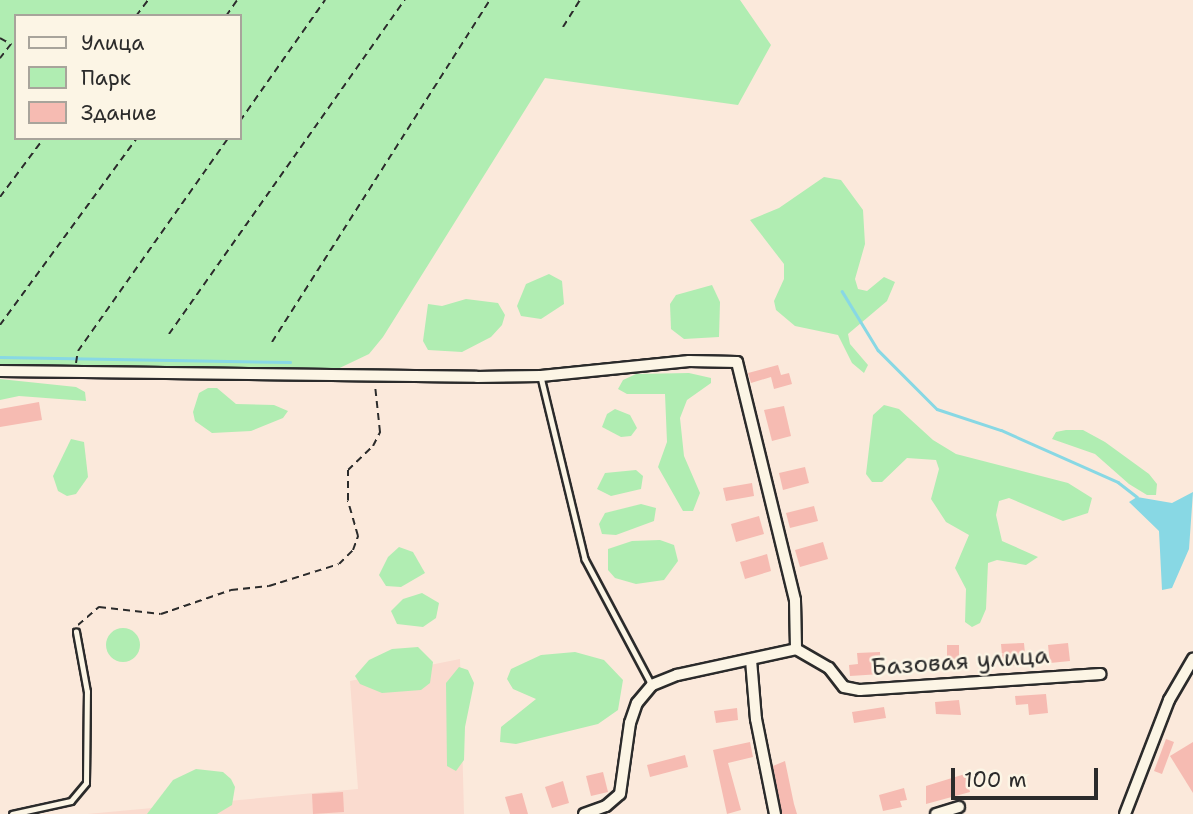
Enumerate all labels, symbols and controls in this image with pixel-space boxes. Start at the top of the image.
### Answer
legend [14,14,242,140]
text: Улица [81,29,144,57]
text: Парк [81,64,131,92]
text: Здание [81,99,157,127]
street label: Базовая улица [870,641,1050,683]
scale bar [955,754,1102,798]
text: 100 m [964,766,1027,794]

